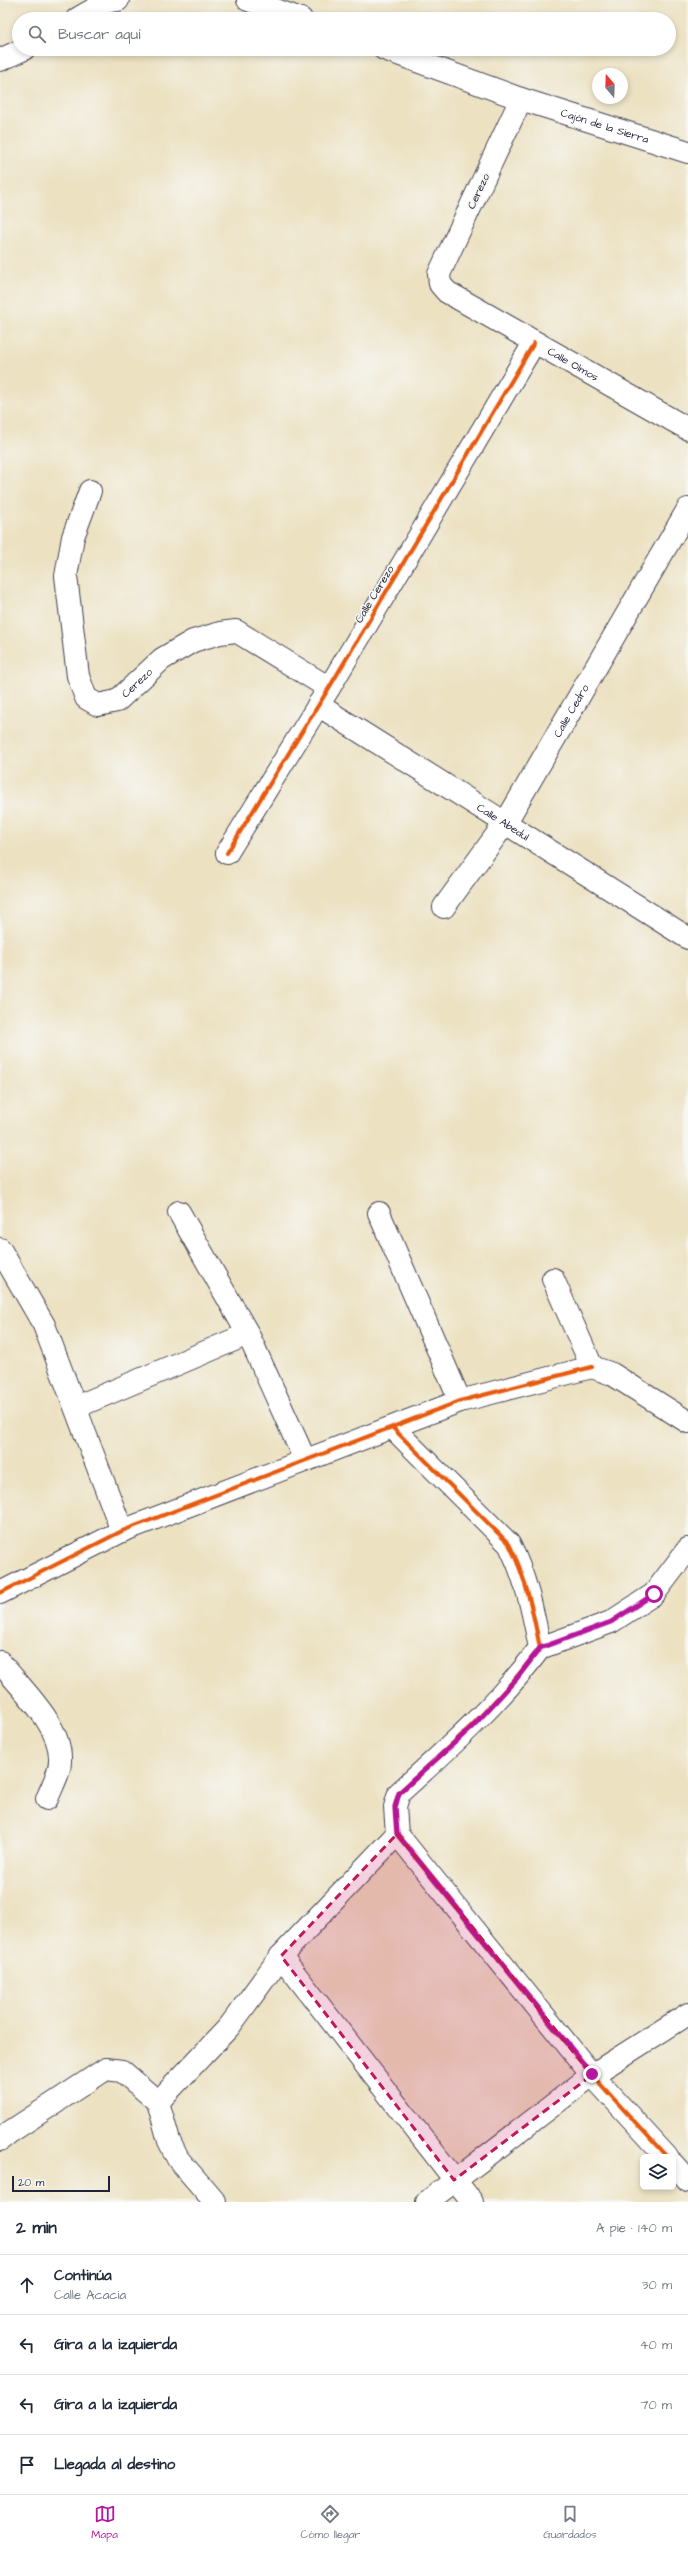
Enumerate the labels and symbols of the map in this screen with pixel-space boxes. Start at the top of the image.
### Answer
north arrow [592,68,628,104]
street label: Cajón de la Sierra [559,105,651,147]
street label: Cerezo [464,170,493,211]
street label: Calle Olmos [545,344,602,385]
street label: Calle Cerezo [351,562,398,626]
street label: Cerezo [118,664,156,701]
street label: Calle Cedro [550,681,593,740]
street label: Calle Abedul [474,800,532,844]
route start [645,1585,663,1603]
route end [583,2065,601,2083]
scale bar [12,2174,110,2193]

